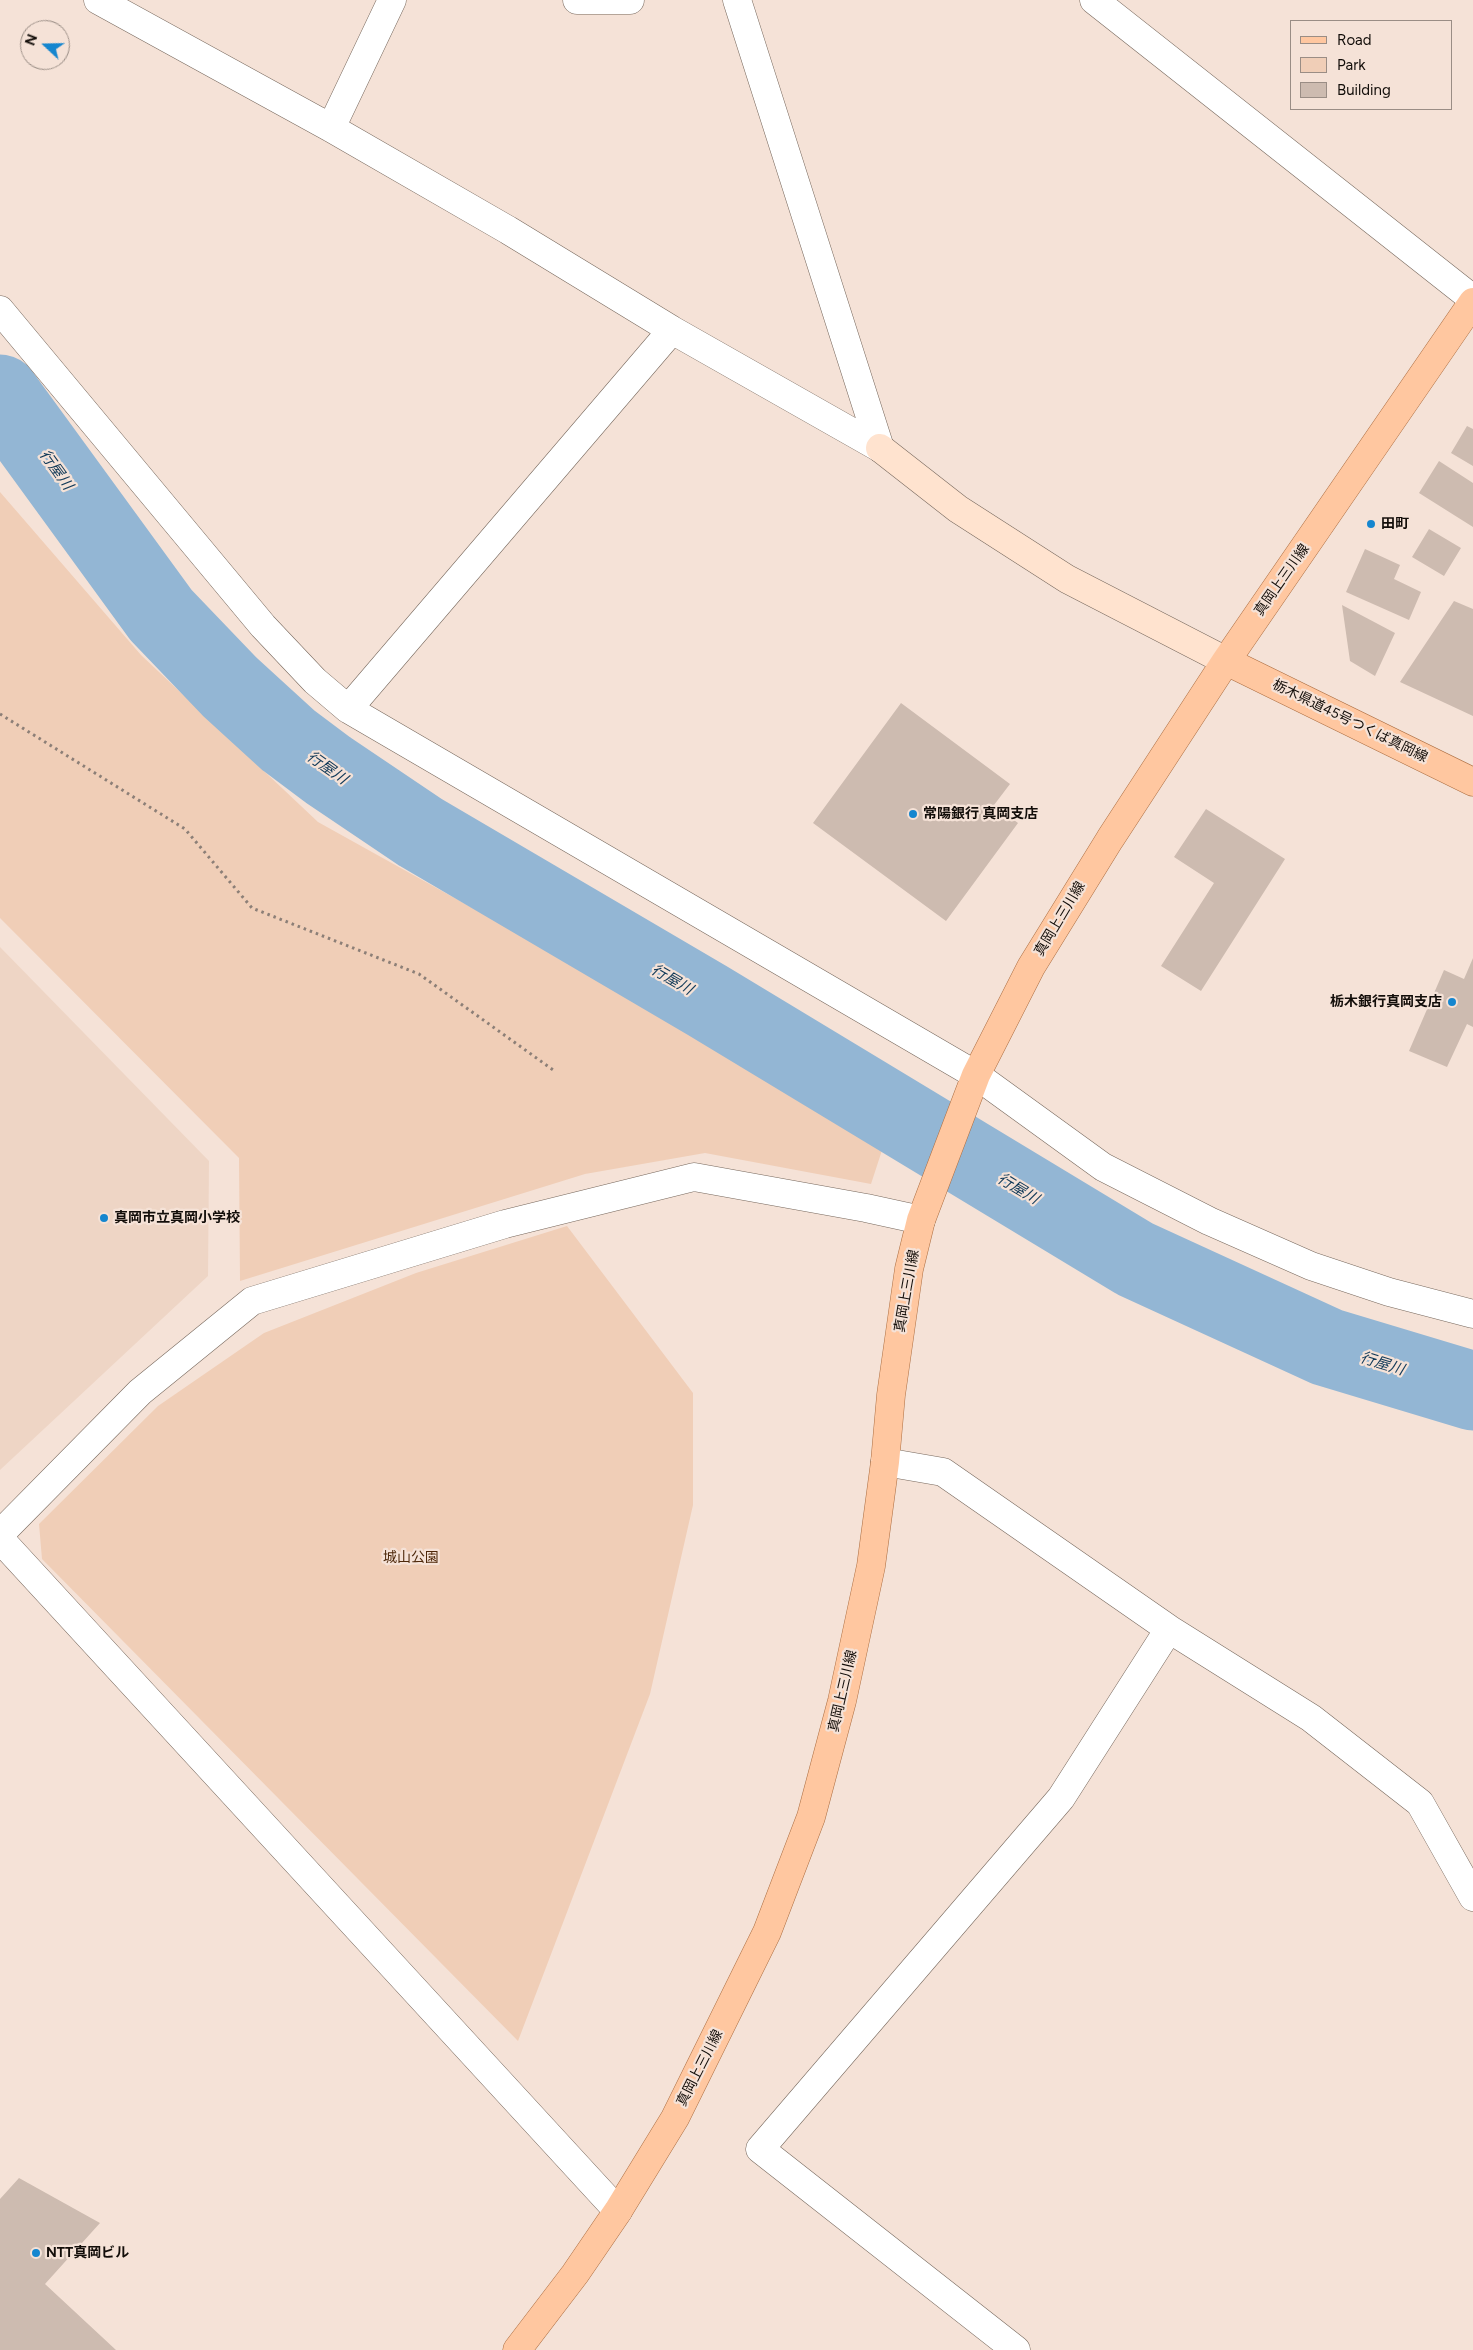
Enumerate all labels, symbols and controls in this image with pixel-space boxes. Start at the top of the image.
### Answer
north arrow [20,20,70,70]
legend [1290,20,1453,110]
text: Road [1337,31,1372,49]
text: N [22,32,41,48]
text: Park [1337,56,1366,74]
text: Building [1337,81,1391,99]
water label: 行屋川 [35,447,77,493]
place label: 田町 [1381,516,1409,532]
marker: 田町 [1365,518,1377,530]
street label: 真岡上三川線 [1251,541,1313,619]
street label: 栃木県道45号つくば真岡線 [1270,676,1430,766]
water label: 行屋川 [303,748,351,788]
place label: 常陽銀行 真岡支店 [923,806,1038,822]
marker: 常陽銀行 真岡支店 [907,808,919,820]
street label: 真岡上三川線 [1031,879,1089,959]
water label: 行屋川 [648,961,696,999]
place label: 栃木銀行真岡支店 [1330,994,1442,1010]
marker: 栃木銀行真岡支店 [1446,996,1458,1008]
water label: 行屋川 [994,1170,1042,1208]
place label: 真岡市立真岡小学校 [114,1210,240,1226]
marker: 真岡市立真岡小学校 [98,1212,110,1224]
street label: 真岡上三川線 [891,1248,923,1334]
water label: 行屋川 [1358,1349,1406,1379]
park label: 城山公園 [383,1550,439,1566]
street label: 真岡上三川線 [825,1648,861,1734]
street label: 真岡上三川線 [673,2027,727,2109]
place label: NTT真岡ビル [46,2245,129,2261]
marker: NTT真岡ビル [30,2247,42,2259]

